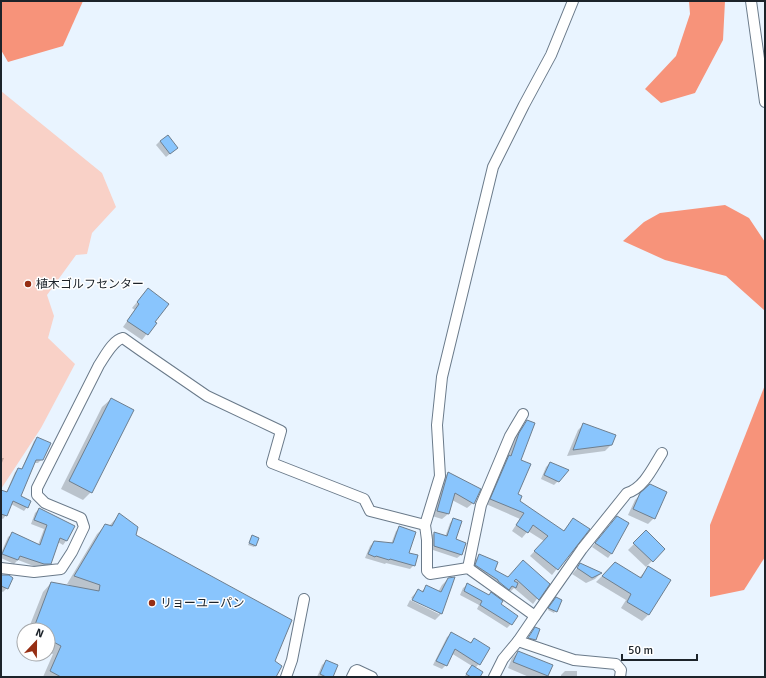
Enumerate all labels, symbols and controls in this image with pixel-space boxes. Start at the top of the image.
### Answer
place label: 植木ゴルフセンター [36,277,144,292]
marker: 植木ゴルフセンター [23,279,33,289]
place label: リョーユーパン [160,596,244,611]
marker: リョーユーパン [147,598,157,608]
north arrow [16,622,56,662]
text: N [34,626,46,641]
scale bar [622,636,697,662]
text: 50 m [628,643,653,658]

